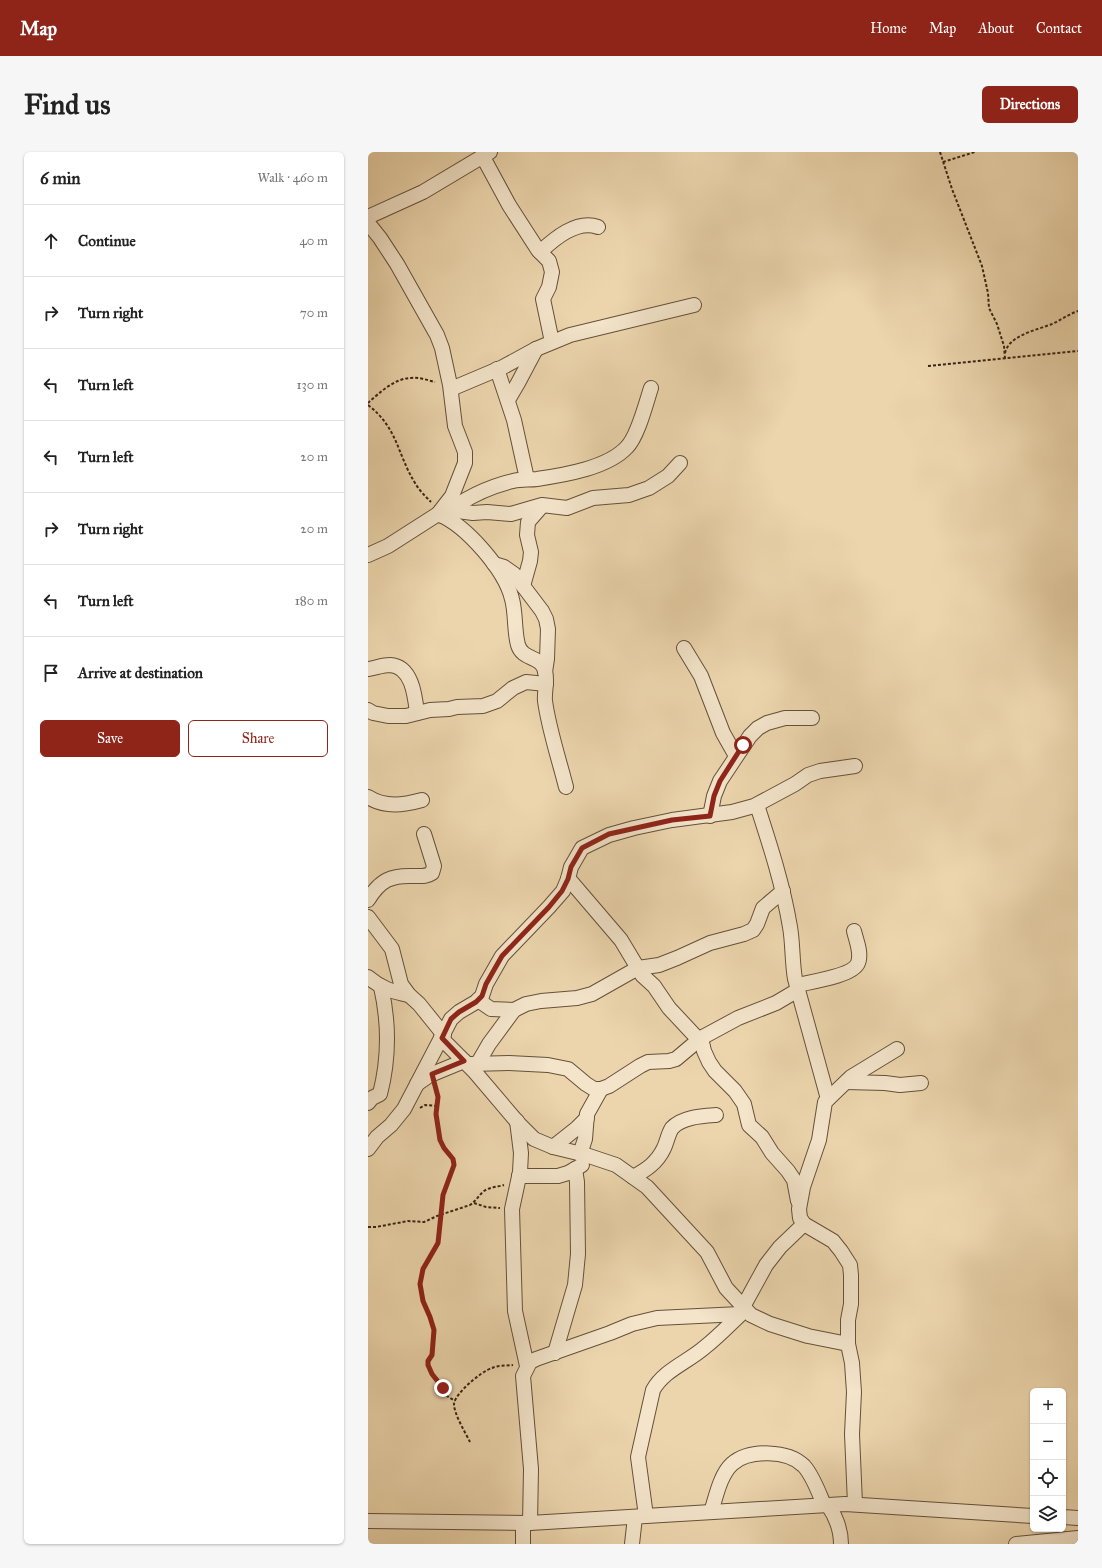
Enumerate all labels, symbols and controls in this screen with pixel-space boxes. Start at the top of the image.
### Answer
text: Map [20,17,57,40]
text: Home [870,20,907,37]
text: Map [929,20,956,37]
text: About [978,20,1014,37]
text: Contact [1036,20,1082,37]
button: Directions [982,86,1078,123]
text: Find us [24,87,110,122]
text: 6 min [40,168,81,189]
text: Walk · 460 m [258,170,328,186]
icon: ahead [40,230,62,252]
text: Continue [78,232,136,250]
text: 40 m [299,233,328,249]
icon: right [40,302,62,324]
text: Turn right [78,304,143,322]
text: 70 m [300,305,328,321]
icon: left [40,374,62,396]
text: Turn left [78,376,134,394]
text: 130 m [296,377,328,393]
icon: left [40,446,62,468]
text: Turn left [78,448,134,466]
text: 20 m [300,449,328,465]
icon: right [40,518,62,540]
text: Turn right [78,520,143,538]
text: 20 m [300,521,328,537]
icon: left [40,590,62,612]
text: Turn left [78,592,134,610]
text: 180 m [295,593,328,609]
icon: arrive [40,662,62,684]
text: Arrive at destination [78,664,203,682]
button: Save [40,720,180,757]
button: Share [188,720,328,757]
route start [734,736,752,754]
route end [434,1379,452,1397]
map controls [1030,1388,1066,1532]
button: + [1030,1388,1066,1424]
button: − [1030,1424,1066,1460]
button: locate [1030,1460,1066,1496]
button: layers [1030,1496,1066,1532]

